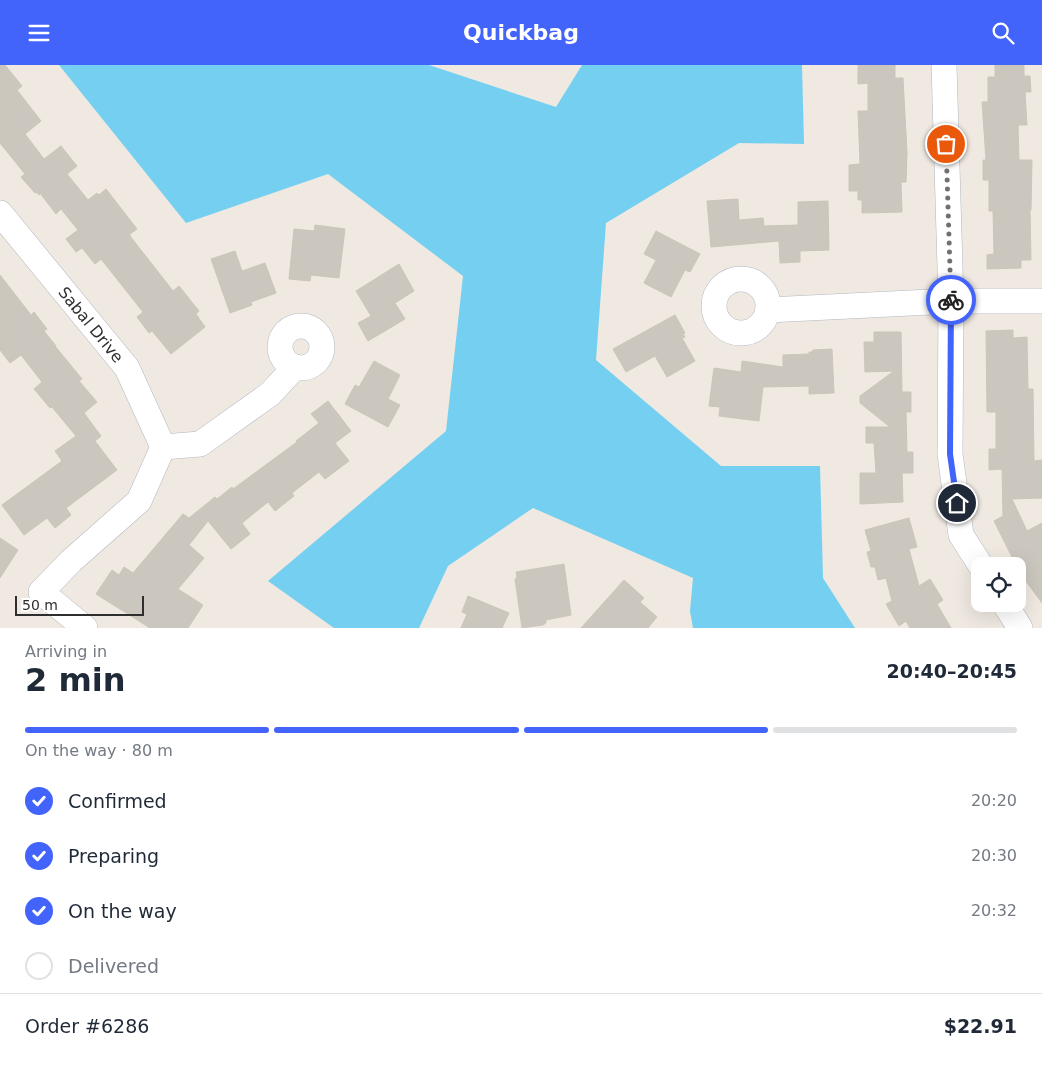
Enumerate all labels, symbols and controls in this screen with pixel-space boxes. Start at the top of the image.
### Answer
icon: menu [25,19,53,47]
icon: search [989,19,1017,47]
text: Quickbag [463,20,579,45]
pin [925,123,967,165]
icon: bag [932,130,960,158]
courier [926,275,976,325]
street label: Sabal Drive [54,283,127,366]
icon: bike [937,286,965,314]
pin [936,482,978,524]
icon: home [943,489,971,517]
map controls [971,557,1026,612]
button: locate [971,557,1026,612]
scale bar [15,593,144,616]
text: 50 m [22,597,58,613]
text: Arriving in [25,642,107,661]
text: 20:40–20:45 [887,660,1017,682]
text: 2 min [25,661,126,699]
text: On the way · 80 m [25,741,173,760]
icon: check [25,787,53,815]
text: Confirmed [68,790,167,812]
text: 20:20 [971,791,1017,810]
icon: check [25,842,53,870]
text: Preparing [68,845,159,867]
text: 20:30 [971,846,1017,865]
icon: check [25,897,53,925]
text: On the way [68,900,177,922]
text: 20:32 [971,901,1017,920]
text: Delivered [68,955,159,977]
text: Order #6286 [25,1015,149,1037]
text: $22.91 [944,1015,1017,1037]

